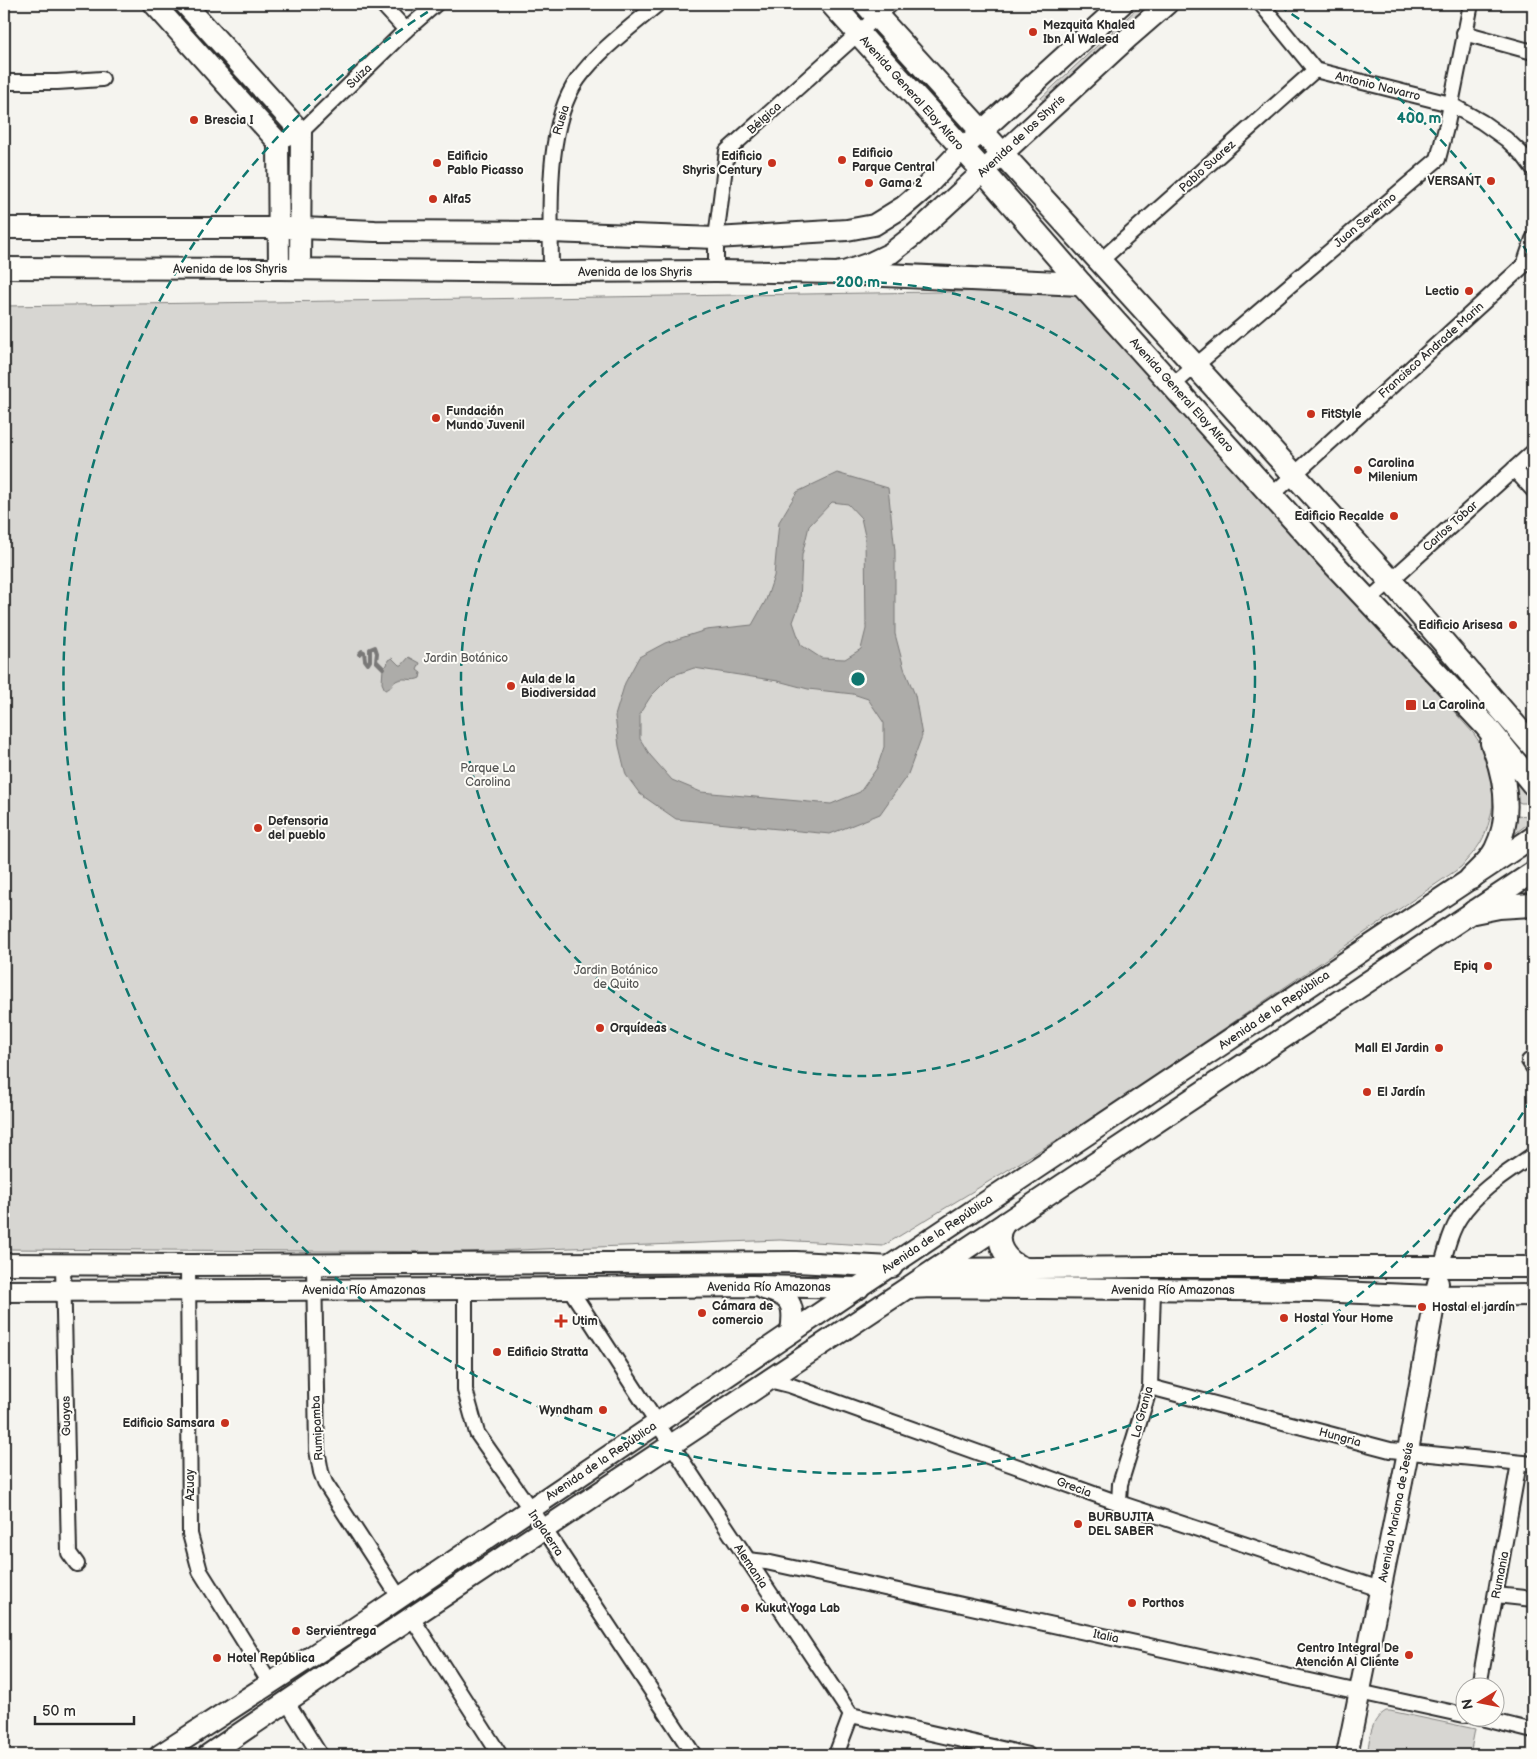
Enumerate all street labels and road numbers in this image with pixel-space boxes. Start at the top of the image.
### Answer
street label: Avenida General Eloy Alfaro [856,33,967,154]
street label: Suiza [344,61,375,92]
street label: Antonio Navarro [1334,69,1422,104]
street label: Avenida de los Shyris [974,92,1068,181]
street label: Bélgica [744,99,785,138]
street label: Rusia [550,103,573,137]
street label: Pablo Suarez [1176,137,1239,196]
street label: Juan Severino [1331,190,1400,251]
street label: Avenida de los Shyris [173,262,287,277]
street label: Avenida de los Shyris [578,265,692,280]
street label: Francisco Andrade Marin [1376,299,1487,402]
street label: Avenida General Eloy Alfaro [1126,335,1237,456]
street label: Carlos Tobar [1420,497,1481,555]
street label: Avenida de la República [1216,968,1333,1053]
street label: Avenida de la República [879,1192,996,1277]
street label: Avenida Río Amazonas [707,1280,831,1295]
street label: Avenida Río Amazonas [302,1283,426,1298]
street label: Avenida Río Amazonas [1111,1283,1235,1298]
street label: La Granja [1128,1384,1157,1440]
street label: Rumipamba [308,1395,327,1461]
street label: Guayas [59,1396,74,1436]
street label: Avenida de la República [543,1419,660,1504]
street label: Hungria [1317,1425,1363,1450]
street label: Avenida Mariana de Jesús [1376,1441,1417,1583]
street label: Azuay [183,1468,198,1501]
street label: Grecia [1054,1474,1094,1501]
street label: Inglaterra [525,1507,567,1559]
street label: Alemania [730,1541,771,1591]
street label: Rumania [1489,1550,1512,1600]
street label: Italia [1092,1626,1120,1647]

